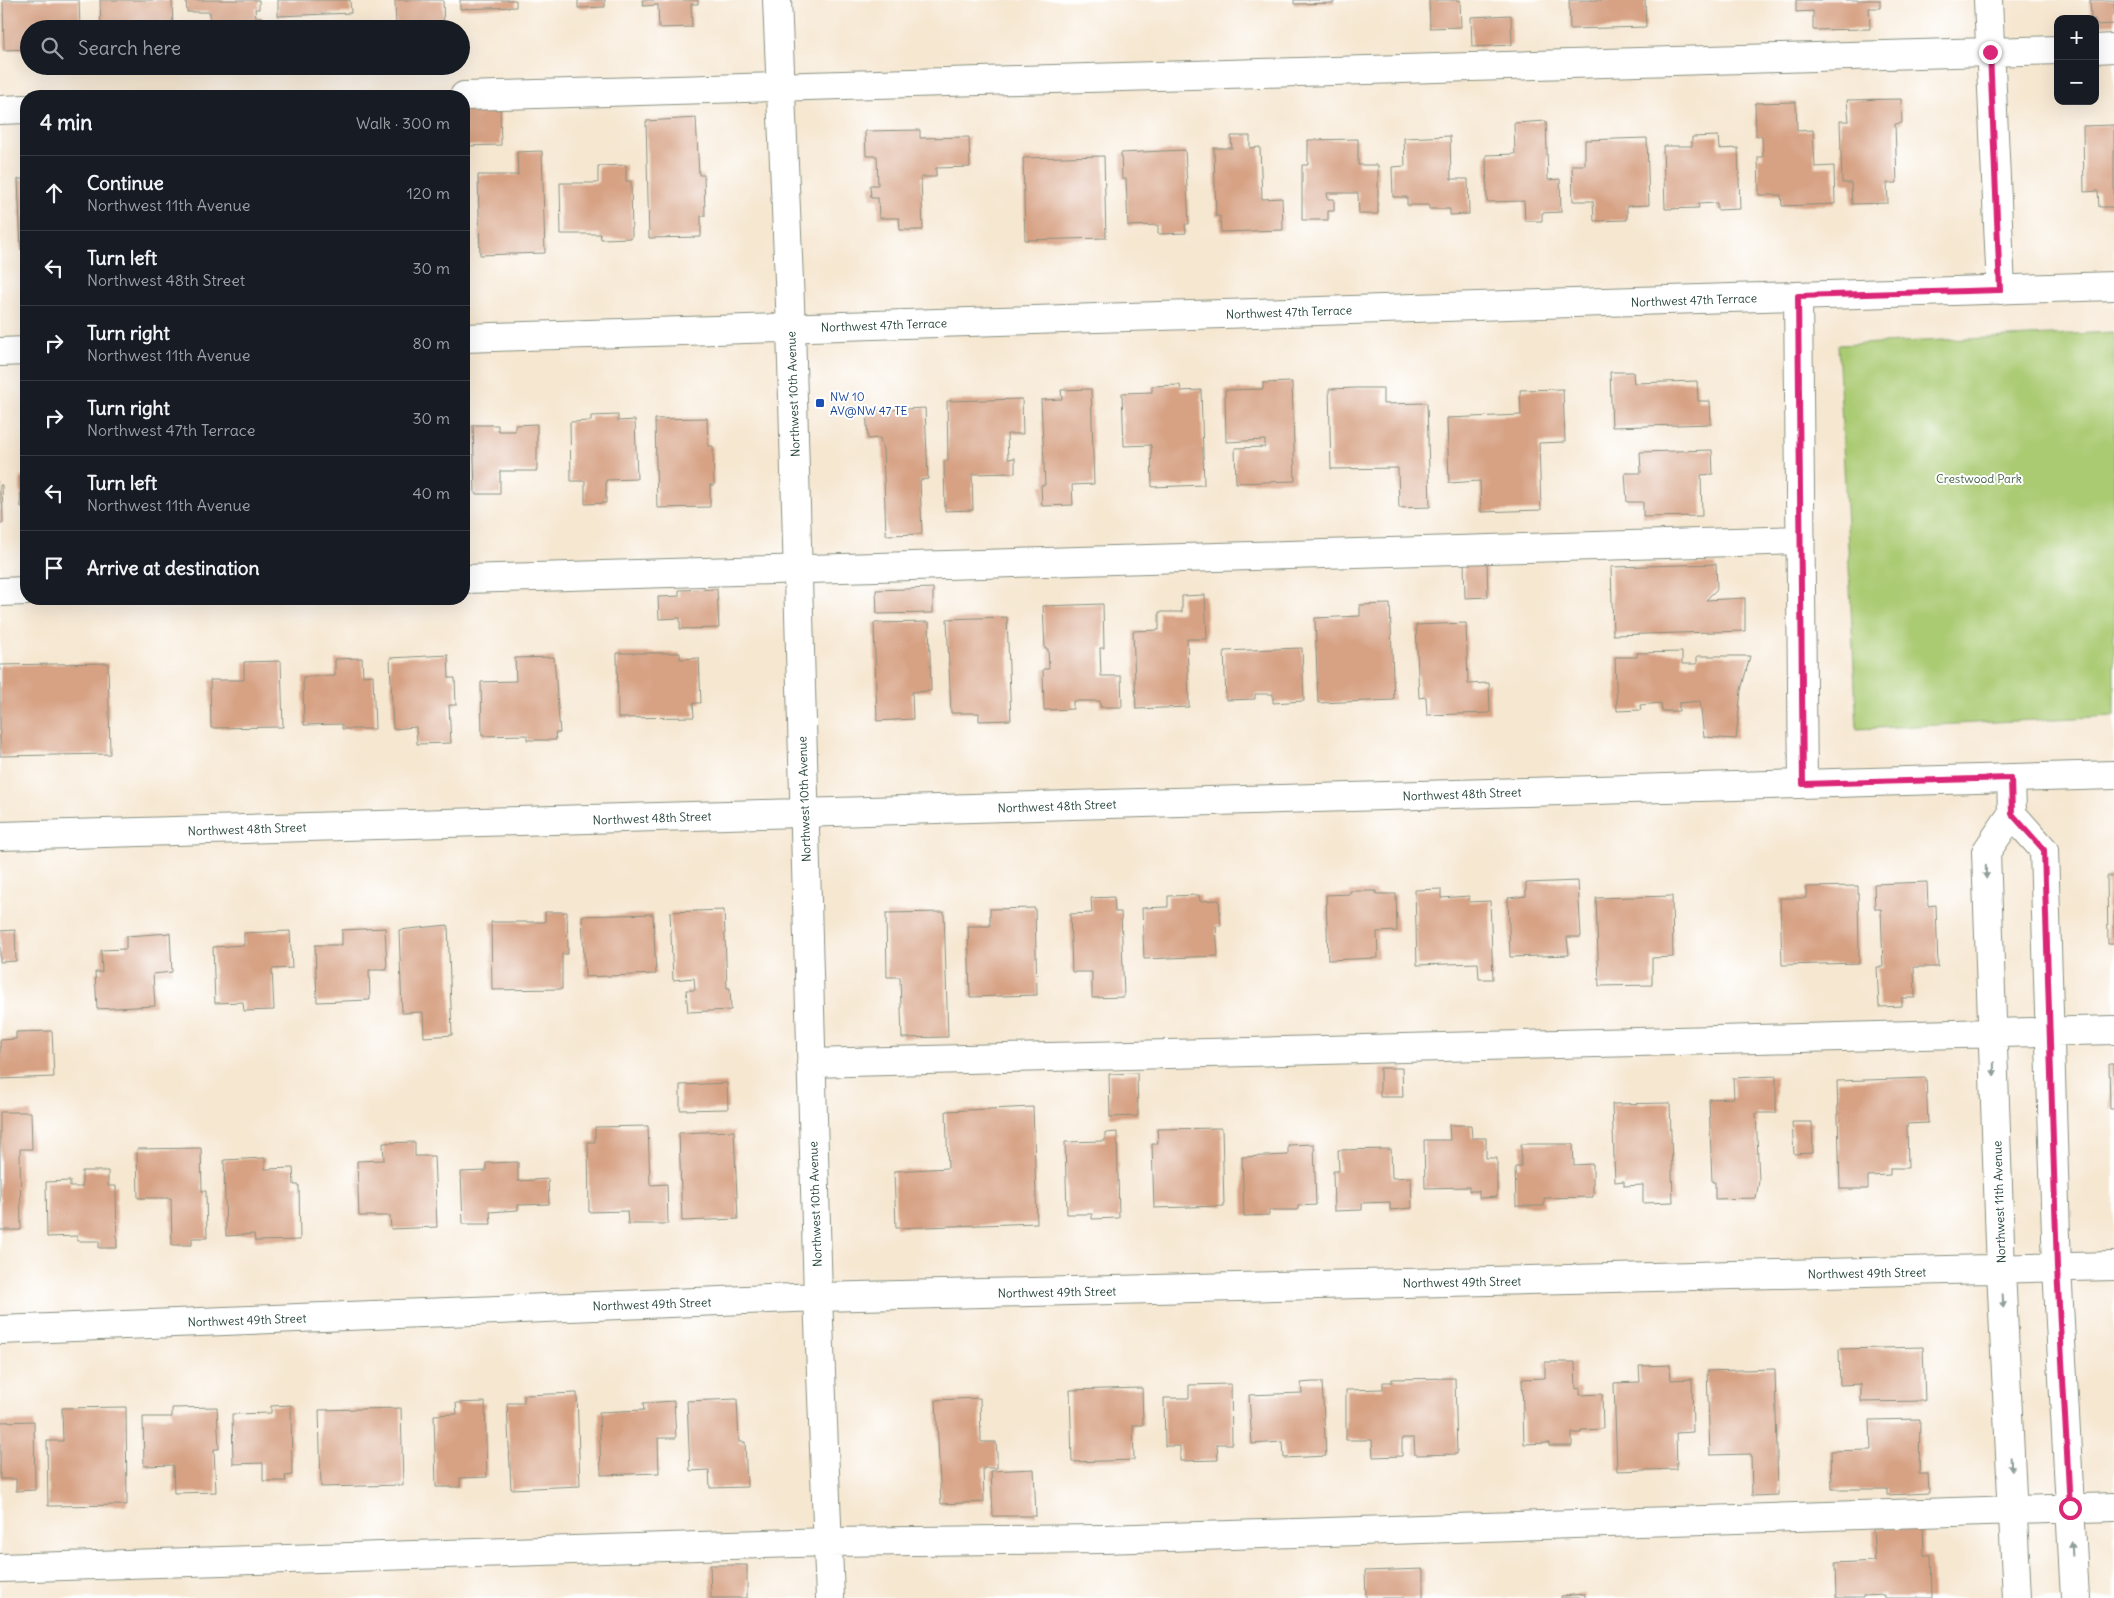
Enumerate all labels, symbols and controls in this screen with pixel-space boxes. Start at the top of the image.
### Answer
map controls [2054,15,2099,105]
button: + [2054,15,2099,60]
search box [20,20,470,75]
icon: search [38,34,66,62]
text: Search here [78,36,181,60]
route end [1979,41,2002,64]
button: − [2054,60,2099,105]
text: 4 min [40,109,92,136]
text: Walk · 300 m [356,113,450,133]
text: Continue [87,171,164,195]
icon: ahead [40,179,68,207]
text: 120 m [407,183,450,203]
text: Northwest 11th Avenue [87,195,250,215]
text: Turn left [87,246,157,270]
icon: left [40,254,68,282]
text: 30 m [413,258,450,278]
text: Northwest 48th Street [87,270,245,290]
street label: Northwest 47th Terrace [1631,290,1757,310]
street label: Northwest 47th Terrace [1226,302,1352,322]
street label: Northwest 47th Terrace [821,315,947,335]
text: Turn right [87,321,170,345]
icon: right [40,329,68,357]
street label: Northwest 10th Avenue [783,331,803,457]
text: 80 m [412,333,450,353]
text: Northwest 11th Avenue [87,345,250,365]
place label: NW 10 AV@NW 47 TE [830,389,908,418]
text: Turn right [87,396,170,420]
marker: NW 10 AV@NW 47 TE [814,397,826,409]
icon: right [40,404,68,432]
text: 30 m [413,408,450,428]
text: Northwest 47th Terrace [87,420,255,440]
text: Turn left [87,471,157,495]
park label: Crestwood Park [1936,471,2022,486]
icon: left [40,479,68,507]
text: 40 m [412,483,450,503]
text: Northwest 11th Avenue [87,495,250,515]
icon: arrive [40,554,68,582]
text: Arrive at destination [87,556,260,580]
street label: Northwest 10th Avenue [794,736,814,862]
street label: Northwest 48th Street [1402,784,1522,804]
street label: Northwest 48th Street [997,796,1117,816]
street label: Northwest 48th Street [592,808,712,828]
street label: Northwest 48th Street [187,819,307,839]
one-way arrow [1983,864,1991,880]
one-way arrow [1991,1061,1999,1077]
street label: Northwest 10th Avenue [805,1141,825,1267]
street label: Northwest 11th Avenue [1989,1141,2009,1263]
street label: Northwest 49th Street [1808,1264,1926,1282]
street label: Northwest 49th Street [1403,1273,1521,1291]
street label: Northwest 49th Street [998,1283,1116,1301]
street label: Northwest 49th Street [592,1294,712,1314]
one-way arrow [1999,1294,2007,1310]
street label: Northwest 49th Street [187,1310,307,1330]
one-way arrow [2007,1456,2015,1472]
route start [2059,1497,2082,1520]
one-way arrow [2068,1541,2076,1557]

